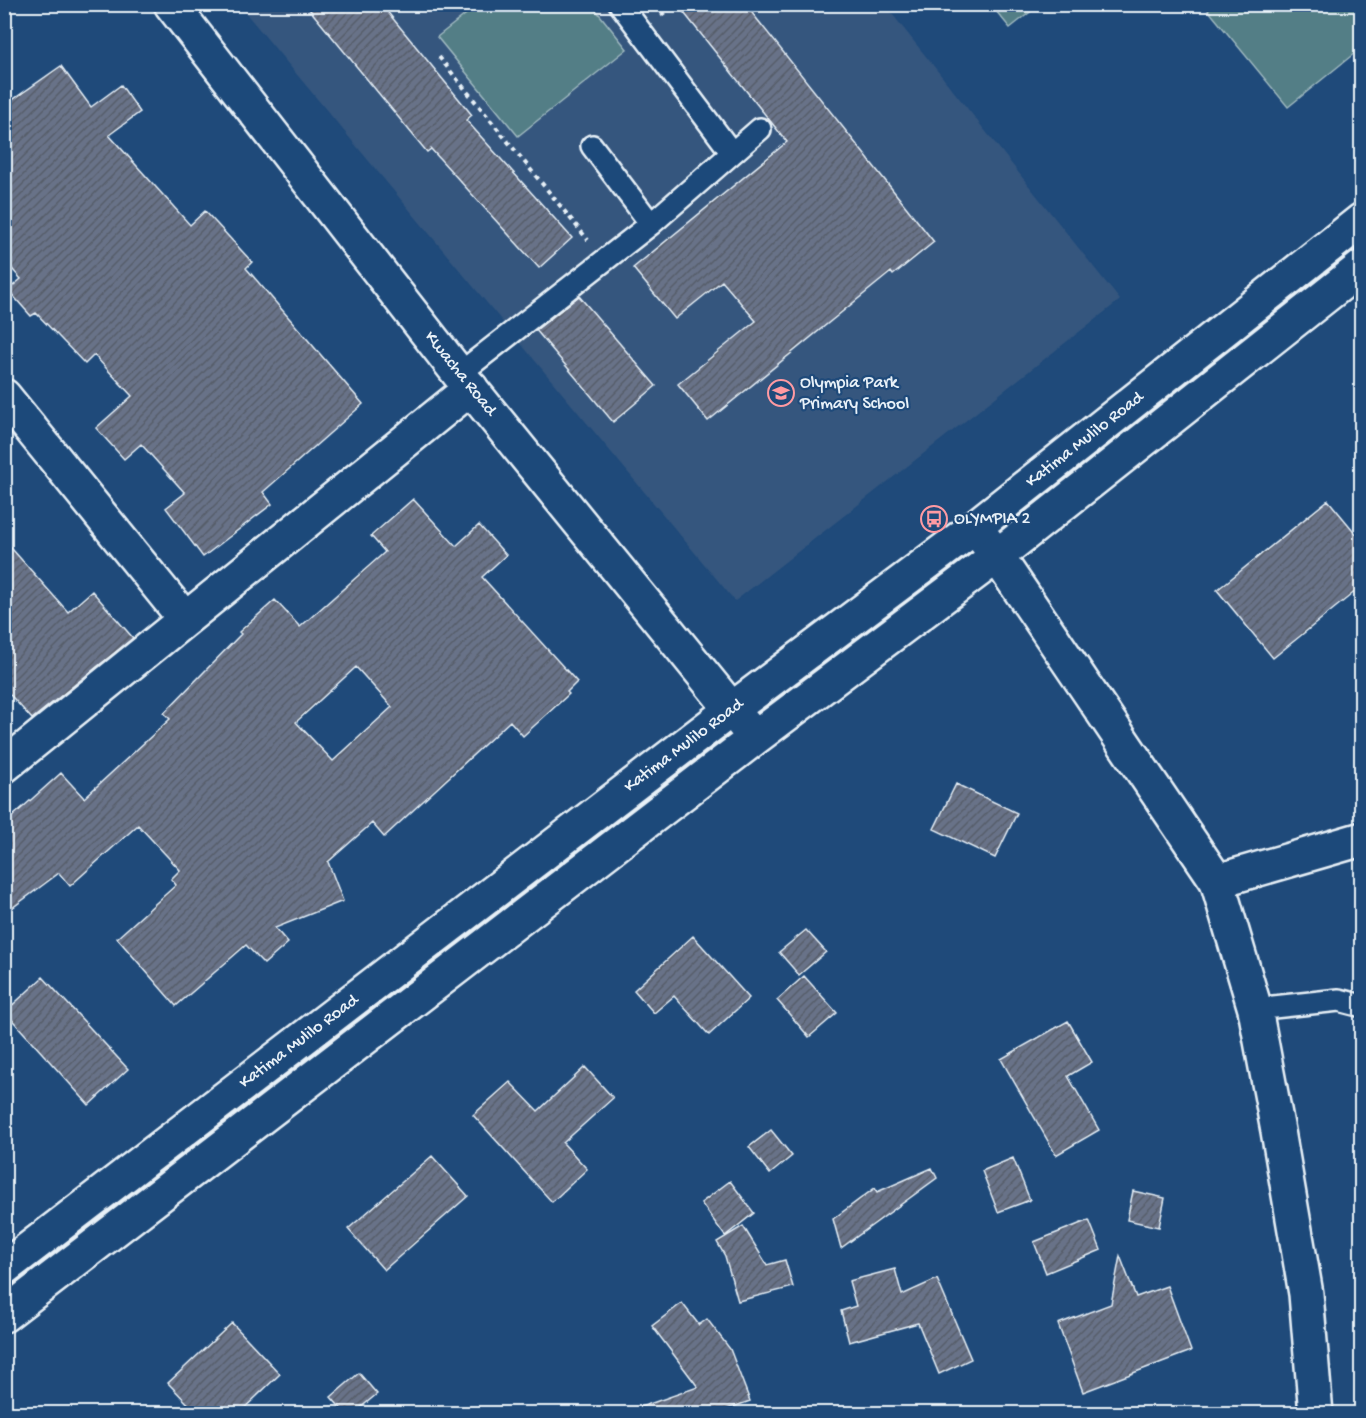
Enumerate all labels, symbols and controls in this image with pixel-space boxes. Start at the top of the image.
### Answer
street label: Kwacha Road [419,327,502,422]
place label: Olympia Park Primary School [799,373,909,415]
school or university icon: Olympia Park Primary School [766,378,796,408]
street label: Katima Mulilo Road [1022,387,1149,493]
bus stop icon: OLYMPIA 2 [919,504,949,534]
place label: OLYMPIA 2 [954,509,1030,530]
street label: Katima Mulilo Road [620,693,749,798]
street label: Katima Mulilo Road [235,989,364,1094]

